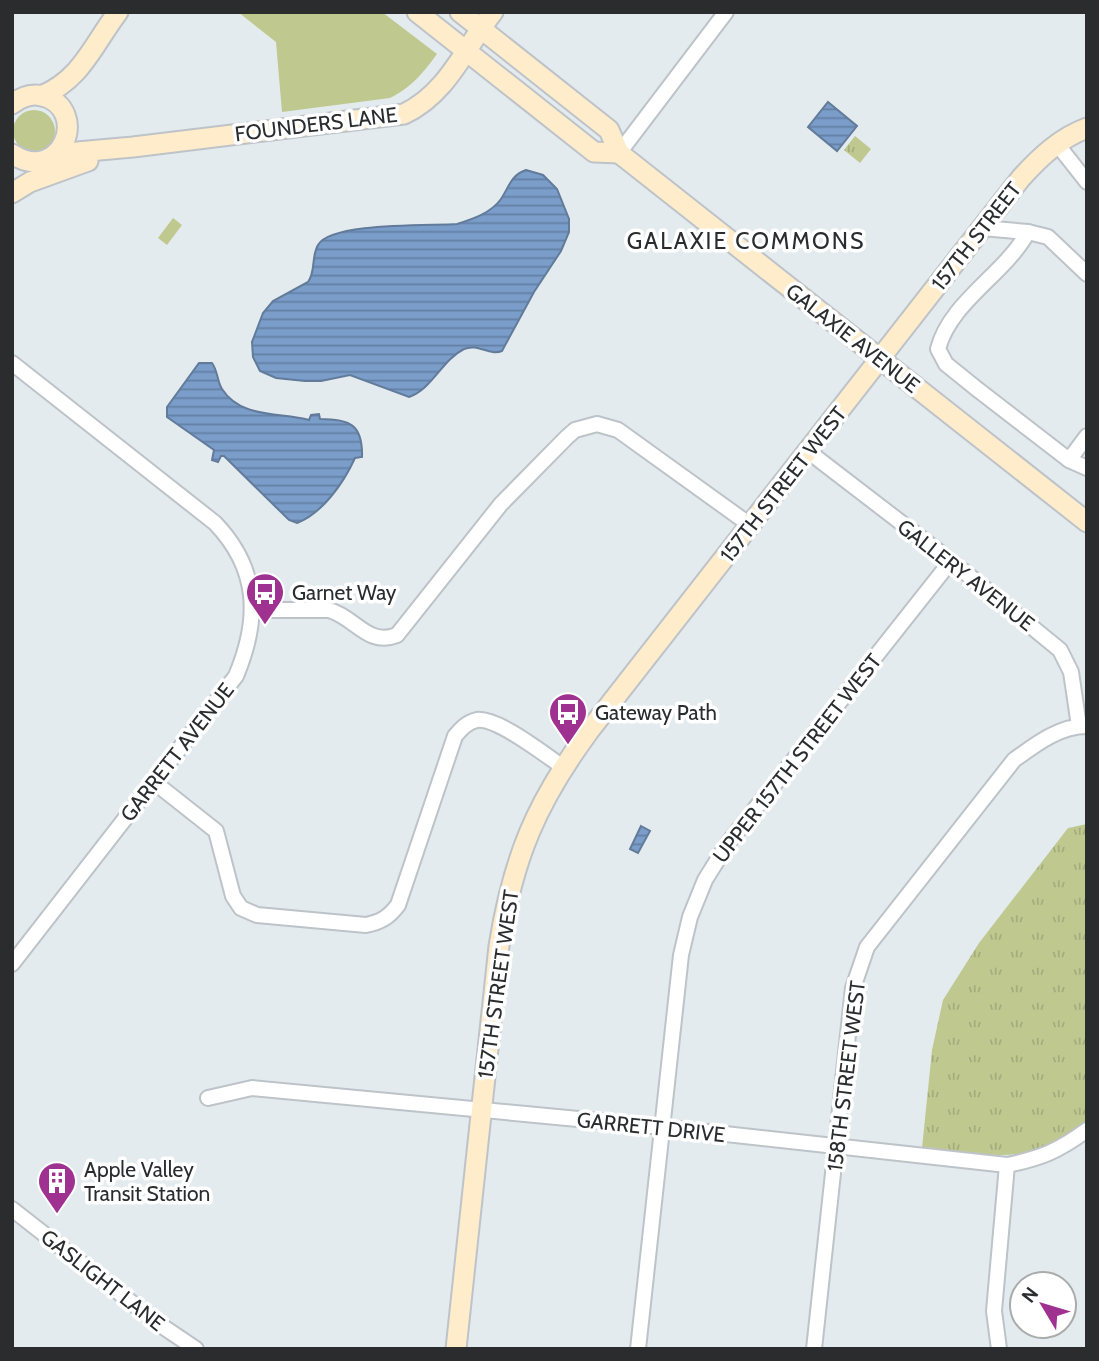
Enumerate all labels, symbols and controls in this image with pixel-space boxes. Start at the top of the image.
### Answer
street label: FOUNDERS LANE [233,102,399,146]
street label: 157TH STREET [926,177,1026,295]
district label: GALAXIE COMMONS [627,227,865,255]
street label: GALAXIE AVENUE [781,278,925,398]
street label: 157TH STREET WEST [715,401,851,567]
street label: GALLERY AVENUE [893,514,1039,636]
bus stop icon: Garnet Way [244,571,286,626]
place label: Garnet Way [292,580,397,605]
street label: UPPER 157TH STREET WEST [708,648,886,868]
street label: GARRETT AVENUE [115,678,239,826]
bus stop icon: Gateway Path [547,691,589,746]
place label: Gateway Path [595,700,717,725]
street label: 157TH STREET WEST [472,888,524,1080]
street label: 158TH STREET WEST [822,979,870,1173]
street label: GARRETT DRIVE [576,1107,726,1147]
place label: Apple Valley Transit Station [84,1157,210,1206]
building icon: Apple Valley Transit Station [36,1160,78,1215]
street label: GASLIGHT LANE [36,1224,170,1336]
north arrow [1008,1270,1078,1340]
text: N [1017,1282,1043,1307]

